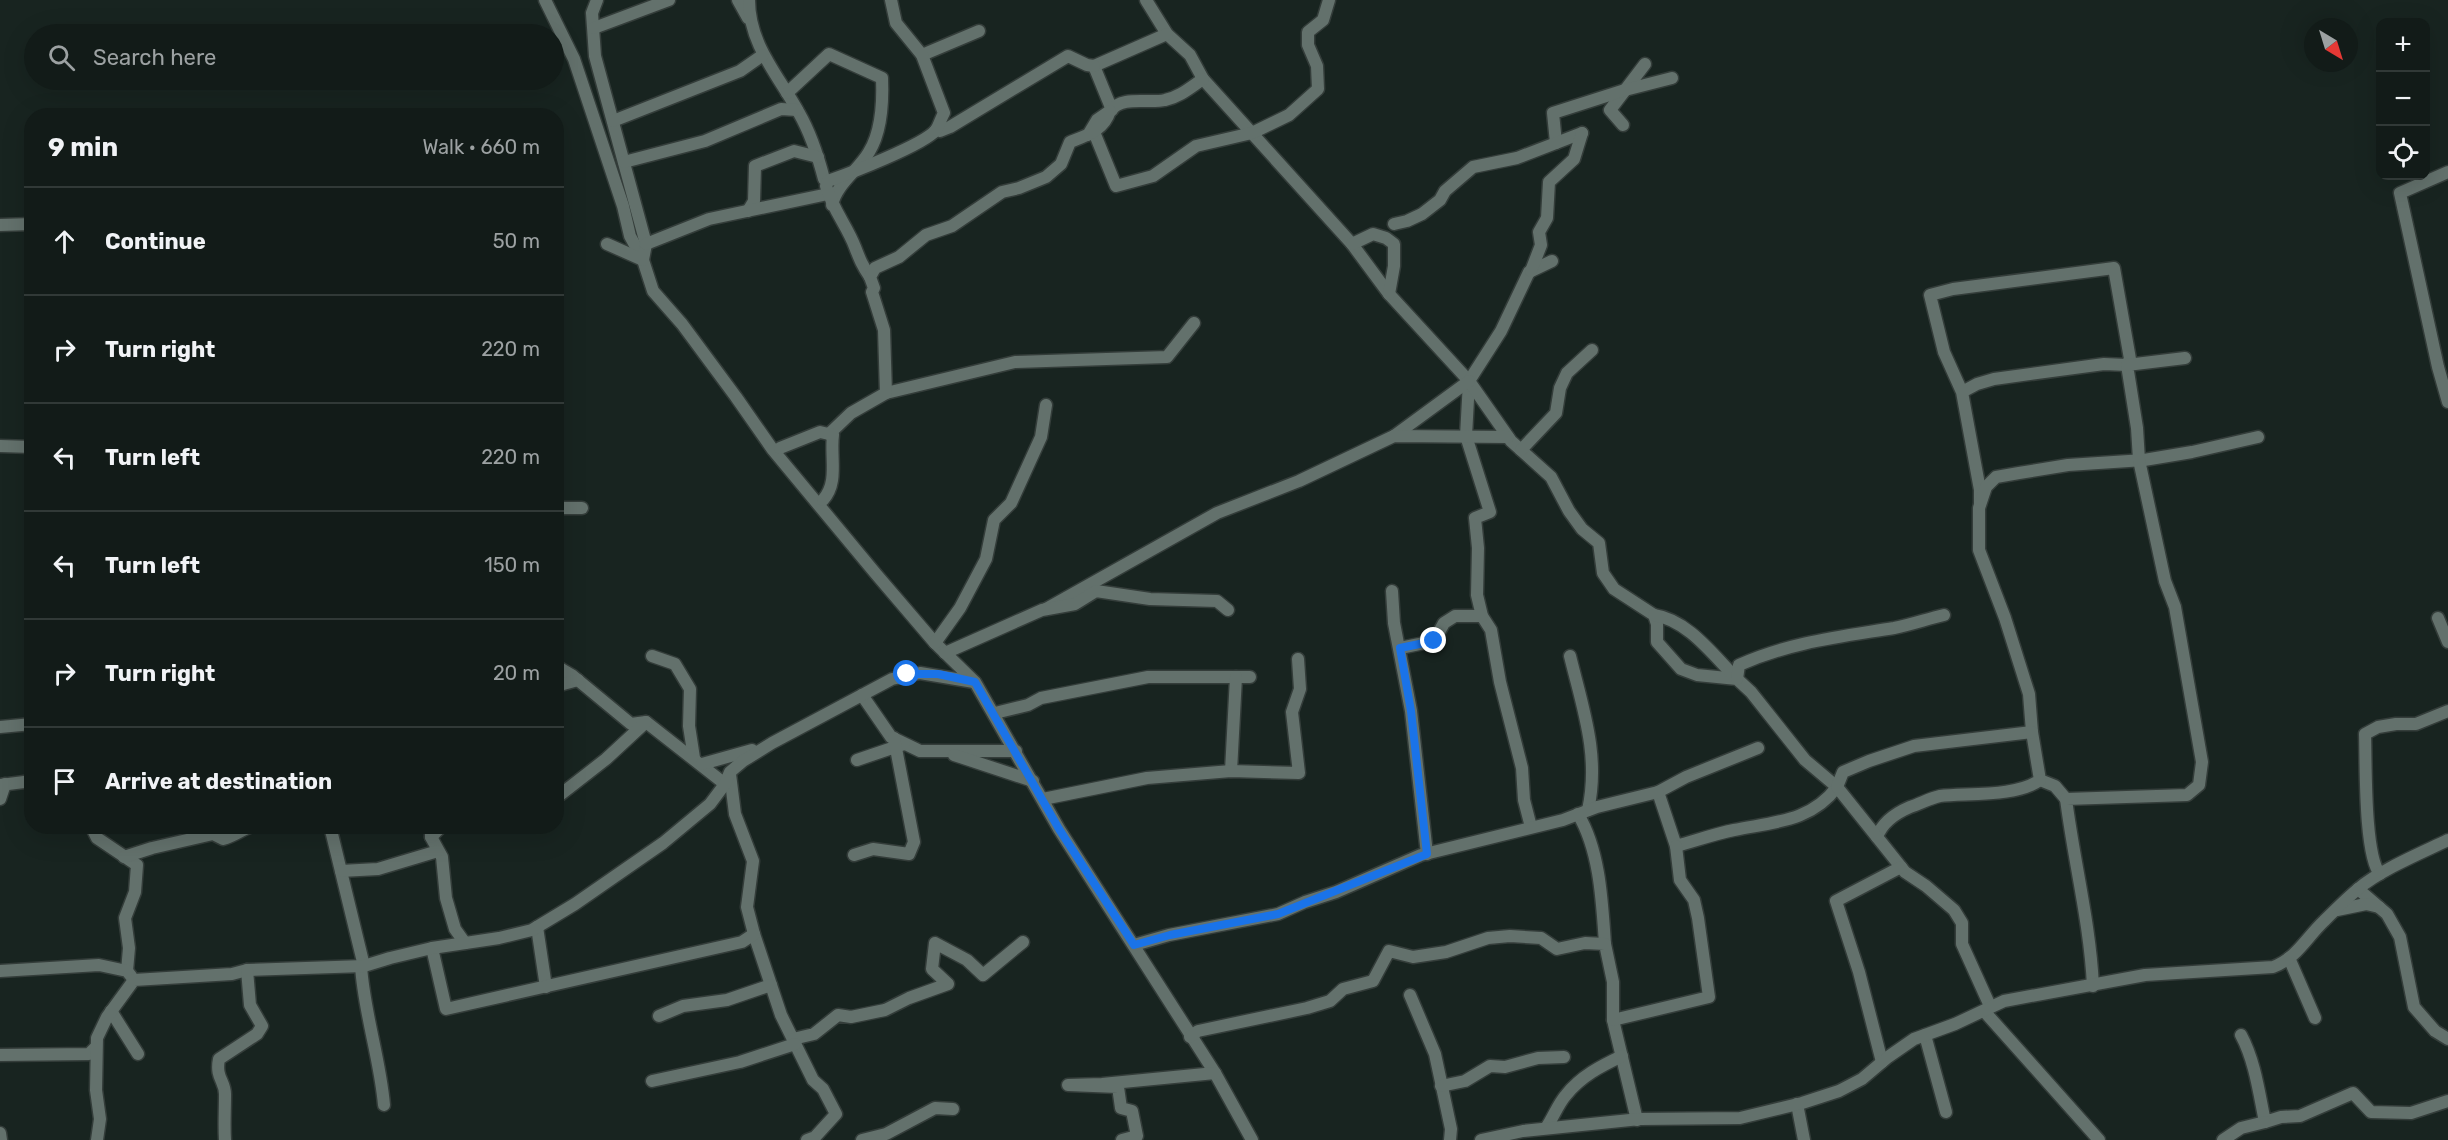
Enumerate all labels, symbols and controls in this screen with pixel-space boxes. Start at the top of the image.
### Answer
north arrow [2304,18,2358,72]
map controls [2376,18,2430,180]
button: + [2376,18,2430,72]
search box [24,24,564,90]
icon: search [45,41,78,74]
text: Search here [93,44,216,71]
button: − [2376,72,2430,126]
button: locate [2376,126,2430,180]
text: 9 min [48,132,118,163]
text: Walk · 660 m [422,135,540,159]
icon: ahead [48,225,81,258]
text: Continue [105,228,206,255]
text: 50 m [493,229,540,253]
icon: right [48,333,81,366]
text: Turn right [105,336,215,363]
text: 220 m [481,337,540,361]
icon: left [48,441,81,474]
text: Turn left [105,444,200,471]
text: 220 m [481,445,540,469]
icon: left [48,549,81,582]
text: Turn left [105,552,200,579]
text: 150 m [484,553,540,577]
route end [1420,627,1446,653]
icon: right [48,657,81,690]
text: Turn right [105,660,215,687]
route start [893,660,919,686]
text: 20 m [493,661,540,685]
icon: arrive [48,765,81,798]
text: Arrive at destination [105,768,332,795]

